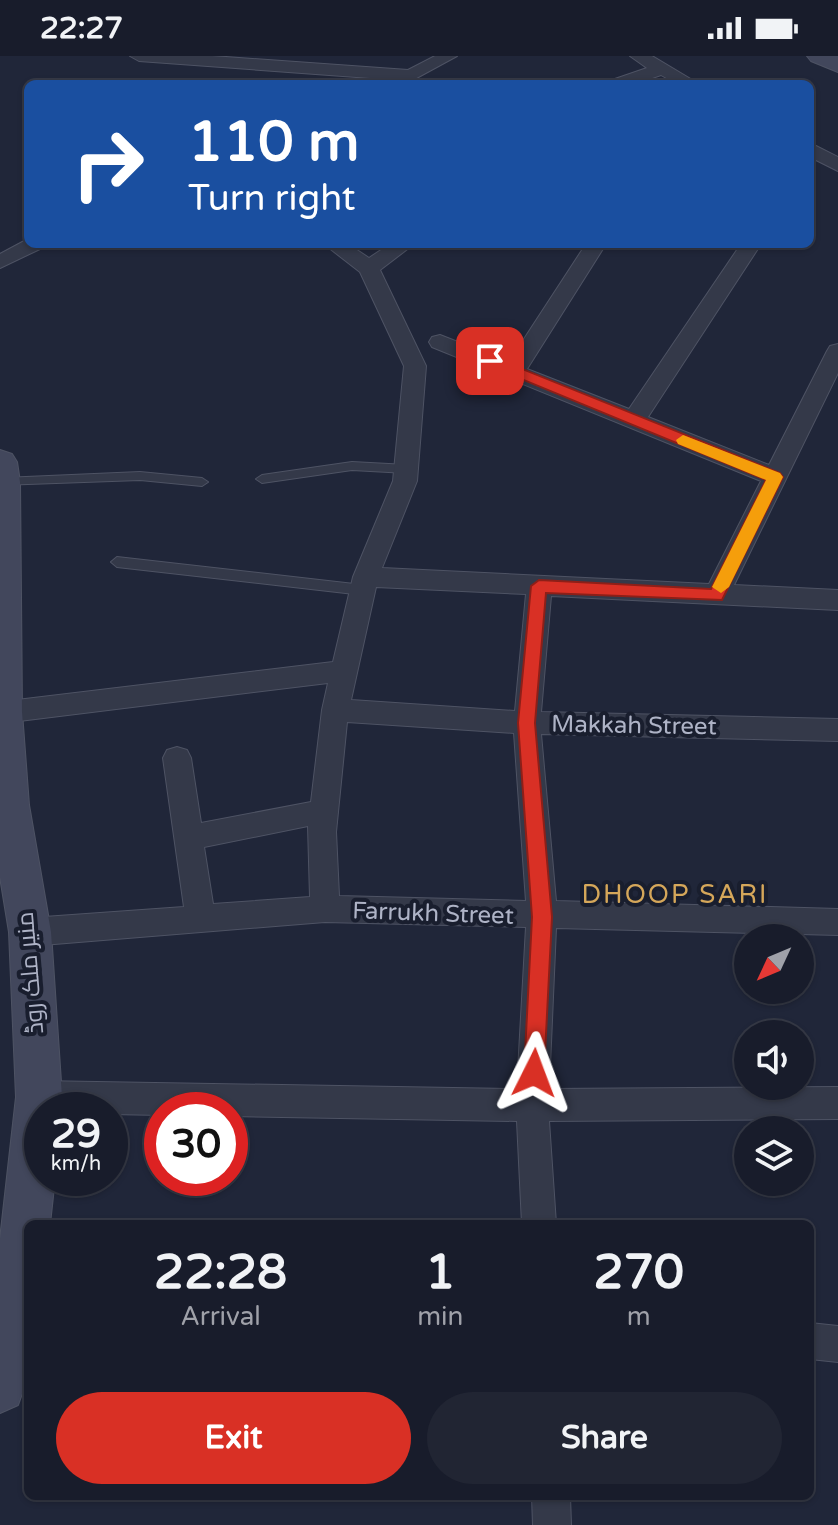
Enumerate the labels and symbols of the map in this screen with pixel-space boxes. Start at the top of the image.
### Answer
pin [456,327,524,395]
street label: Makkah Street [551,710,717,741]
district label: DHOOP SARI [582,879,768,910]
street label: Farrukh Street [352,896,514,931]
street label: منیر ملک روڈ [11,911,50,1035]
north arrow [734,924,814,1004]
position arrow [492,1031,576,1115]
speed limit sign: 30 [144,1092,248,1196]

